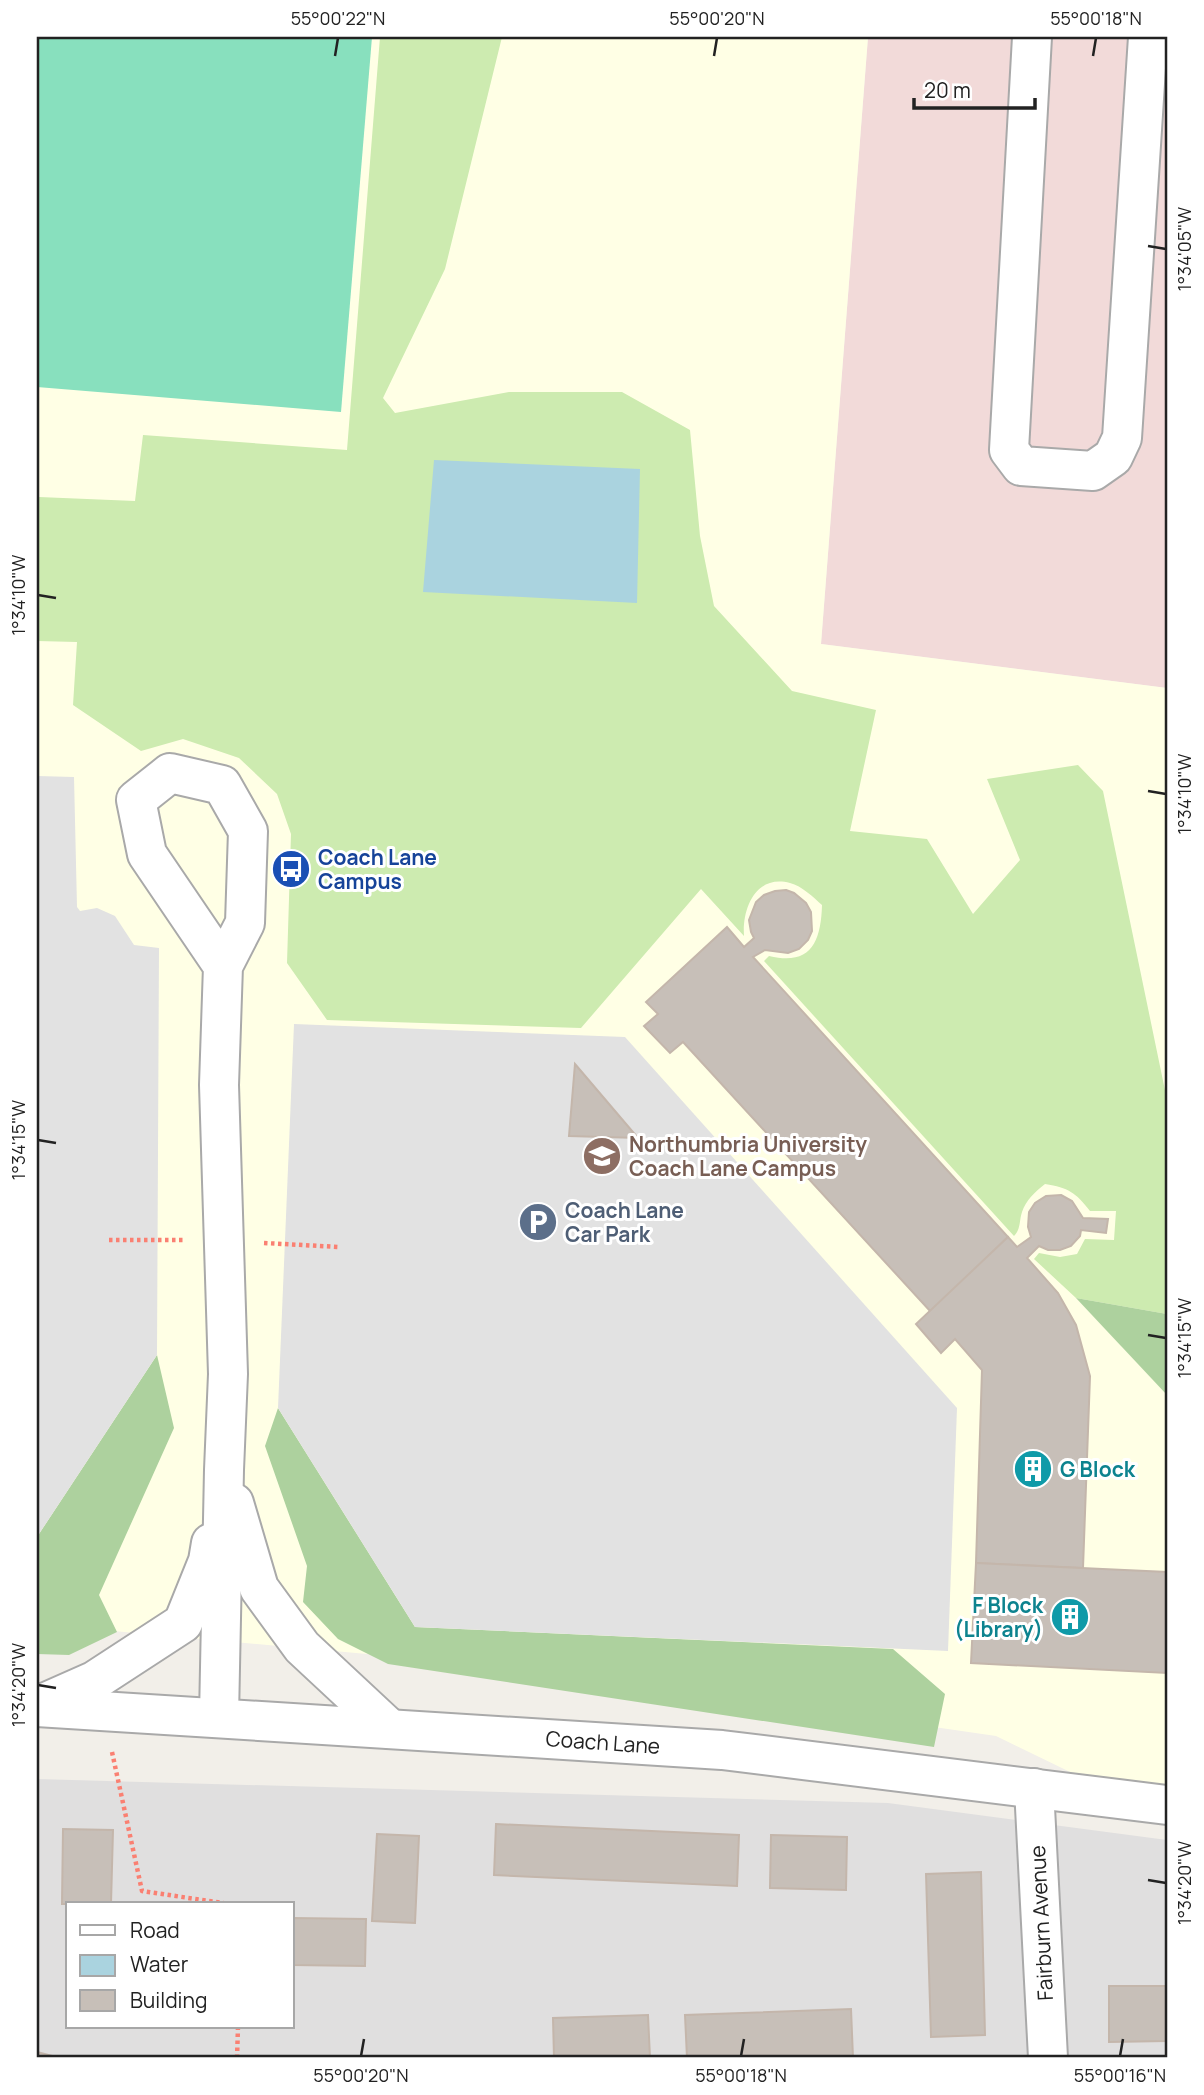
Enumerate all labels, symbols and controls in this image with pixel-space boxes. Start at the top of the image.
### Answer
text: 55°00'22"N [291,6,385,30]
text: 55°00'20"N [669,6,765,30]
text: 55°00'18"N [1050,6,1142,30]
scale bar [914,66,1034,110]
text: 20 m [924,76,971,104]
text: 1°34'05"W [1172,207,1196,291]
text: 1°34'10"W [6,554,30,635]
text: 1°34'10"W [1172,753,1196,834]
place label: Coach Lane Campus [318,843,437,895]
bus stop icon: Coach Lane Campus [270,848,312,890]
text: 1°34'15"W [6,1100,30,1180]
place label: Northumbria University Coach Lane Campus [629,1130,867,1182]
school or university icon: Northumbria University Coach Lane Campus [581,1135,623,1177]
place label: Coach Lane Car Park [565,1196,684,1248]
parking icon: Coach Lane Car Park [517,1201,559,1243]
text: 1°34'15"W [1172,1298,1196,1378]
building icon: G Block [1012,1448,1054,1490]
place label: G Block [1060,1455,1136,1483]
place label: F Block (Library) [954,1591,1044,1643]
building icon: F Block (Library) [1049,1596,1091,1638]
text: 1°34'20"W [6,1643,30,1727]
street label: Coach Lane [545,1724,661,1760]
text: 1°34'20"W [1172,1841,1196,1925]
street label: Fairburn Avenue [1023,1845,1059,2001]
legend [66,1902,294,2028]
text: Road [130,1916,180,1944]
text: Water [130,1950,189,1978]
text: Building [130,1986,207,2014]
text: 55°00'20"N [313,2063,409,2087]
text: 55°00'18"N [695,2063,787,2087]
text: 55°00'16"N [1074,2063,1166,2087]

